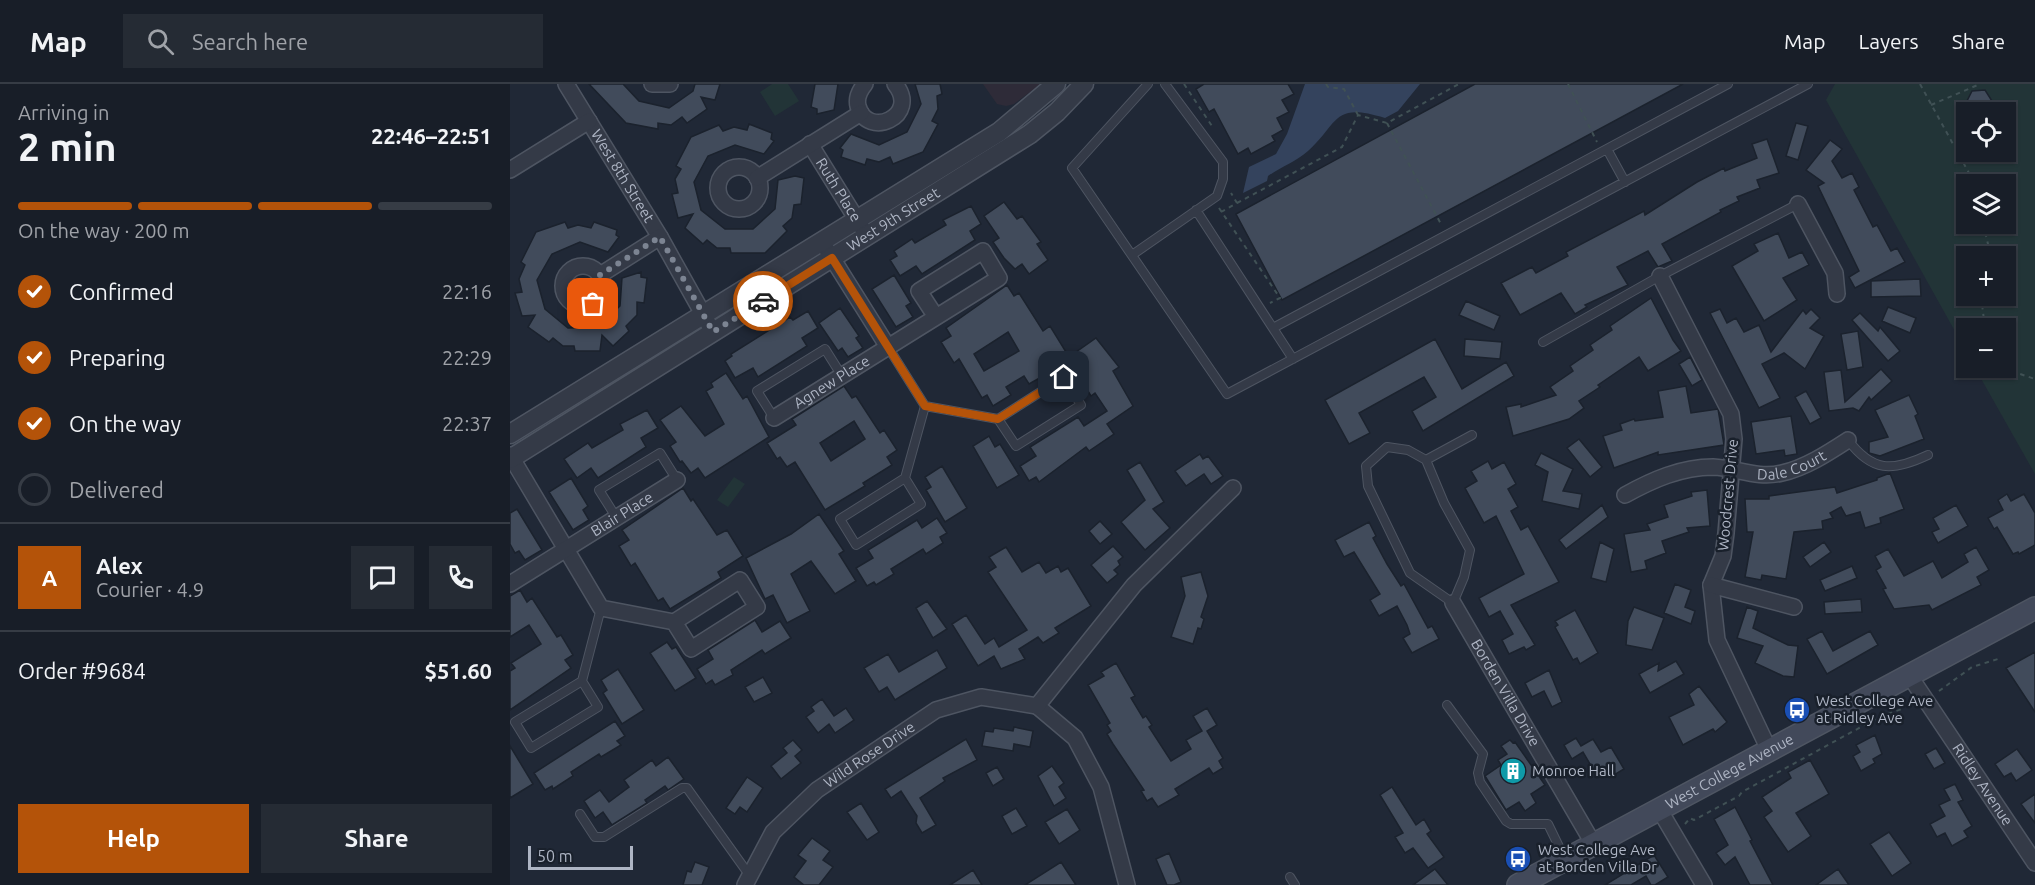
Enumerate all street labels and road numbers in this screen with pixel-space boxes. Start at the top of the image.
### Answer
street label: West 8th Street [588,126,658,225]
street label: Ruth Place [813,155,865,225]
street label: West 9th Street [844,184,943,254]
street label: Agnew Place [790,352,873,412]
street label: Woodcrest Drive [1714,438,1741,552]
street label: Dale Court [1756,447,1829,483]
street label: Blair Place [588,488,656,539]
street label: Borden Villa Drive [1468,636,1544,749]
street label: Wild Rose Drive [821,718,918,791]
street label: West College Avenue [1662,730,1796,812]
street label: Ridley Avenue [1949,740,2016,829]

